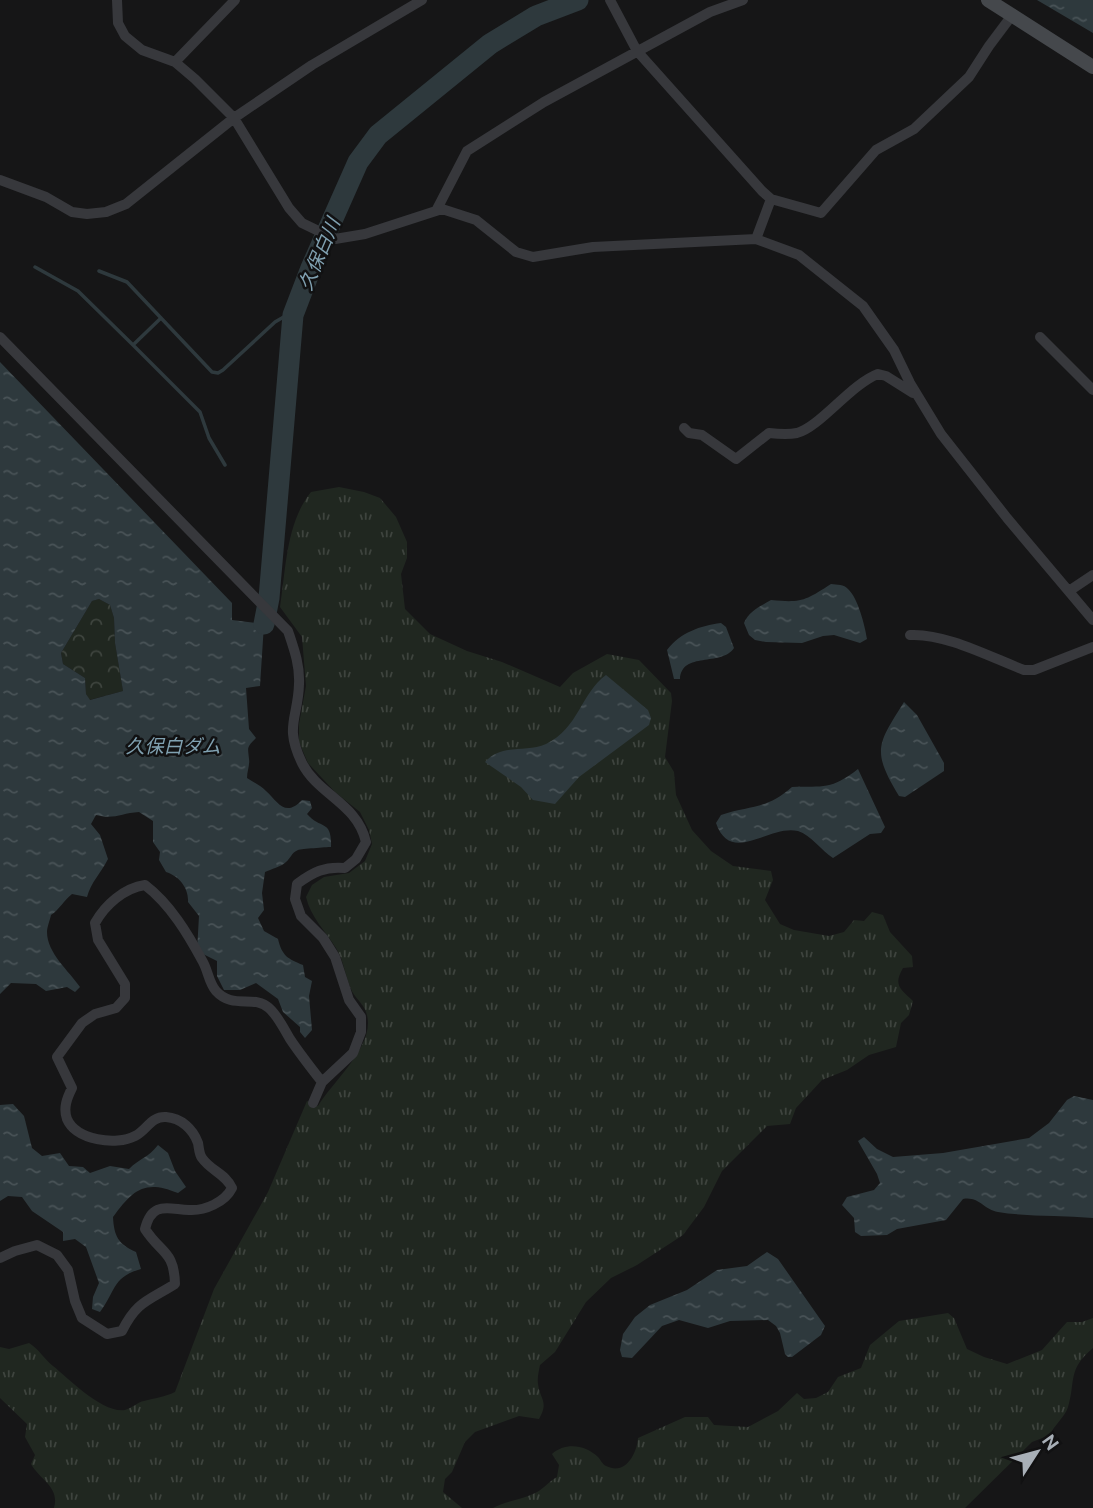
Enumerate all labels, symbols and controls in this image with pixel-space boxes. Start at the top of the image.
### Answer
water label: 久保白川 [294,213,345,293]
water label: 久保白ダム [125,735,221,757]
north arrow [1002,1417,1072,1487]
text: N [1038,1430,1064,1454]

